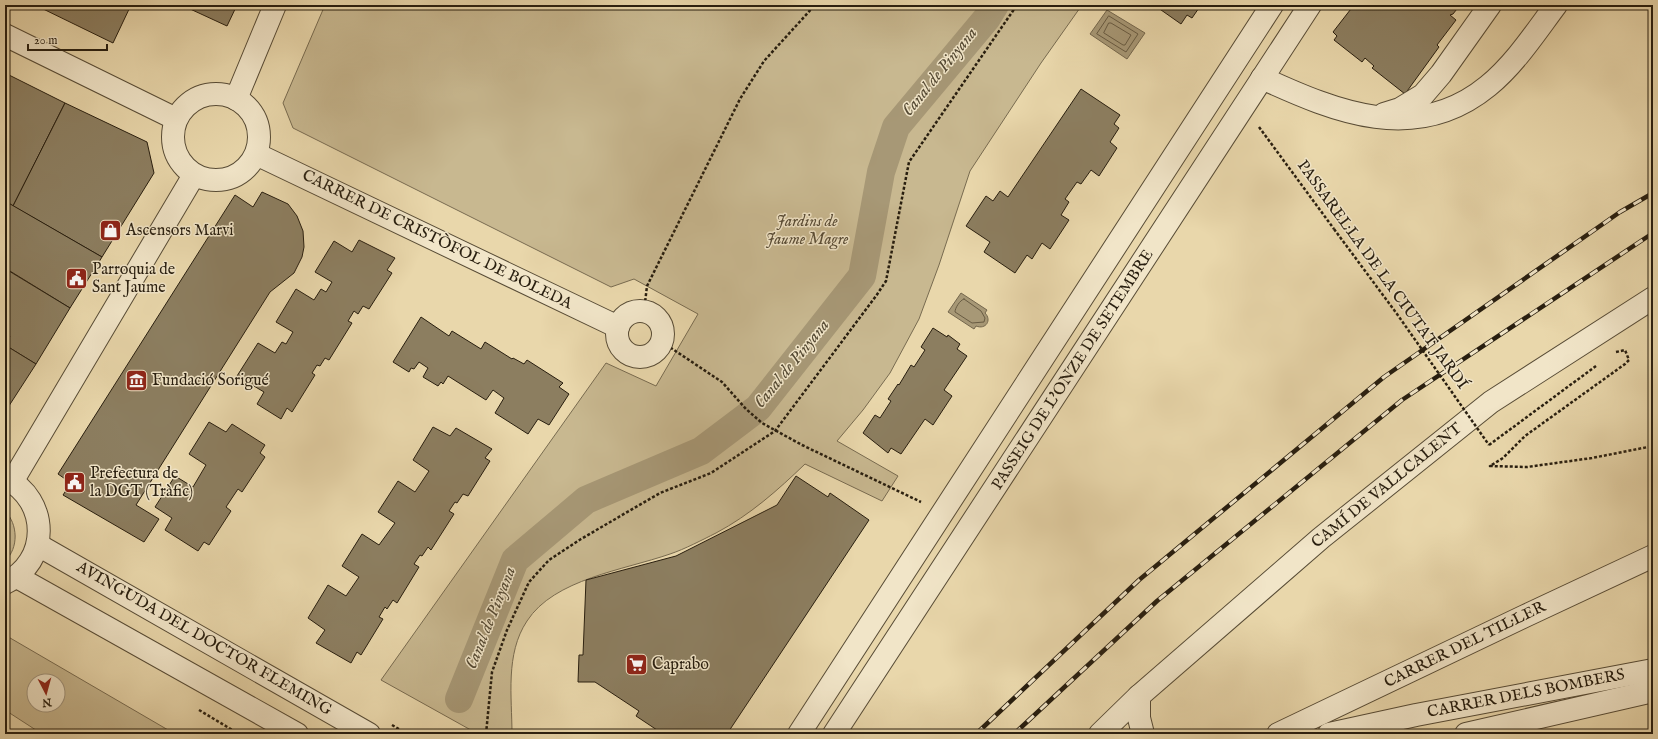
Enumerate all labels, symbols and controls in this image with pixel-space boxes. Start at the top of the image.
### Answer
water label: Canal de Pinyana [898,23,983,121]
scale bar [28,26,107,52]
text: 20 m [34,33,57,48]
street label: PASSAREL·LA DE LA CIUTAT JARDÍ [1292,155,1474,394]
street label: CARRER DE CRISTÒFOL DE BOLEDA [299,164,577,315]
park label: Jardins de Jaume Magre [766,212,849,250]
shop icon: Ascensors Marvi [97,218,123,244]
place label: Ascensors Marvi [125,221,234,241]
street label: PASSEIG DE L'ONZE DE SETEMBRE [988,246,1158,494]
place label: Parroquia de Sant Jaume [92,260,175,298]
public building icon: Parroquia de Sant Jaume [64,266,90,292]
water label: Canal de Pinyana [750,315,835,413]
museum icon: Fundació Sorigué [124,368,150,394]
place label: Fundació Sorigué [152,371,269,391]
street label: CAMÍ DE VALLCALENT [1306,417,1467,553]
place label: Prefectura de la DGT (Tràfic) [90,464,193,502]
public building icon: Prefectura de la DGT (Tràfic) [61,470,87,496]
street label: AVINGUDA DEL DOCTOR FLEMING [72,557,335,721]
water label: Canal de Pinyana [461,563,521,672]
street label: CARRER DEL TIL·LER [1381,597,1550,693]
supermarket icon: Caprabo [624,652,650,678]
place label: Caprabo [652,655,709,675]
street label: CARRER DELS BOMBERS [1426,665,1626,723]
north arrow [26,673,66,713]
text: N [41,694,53,709]

